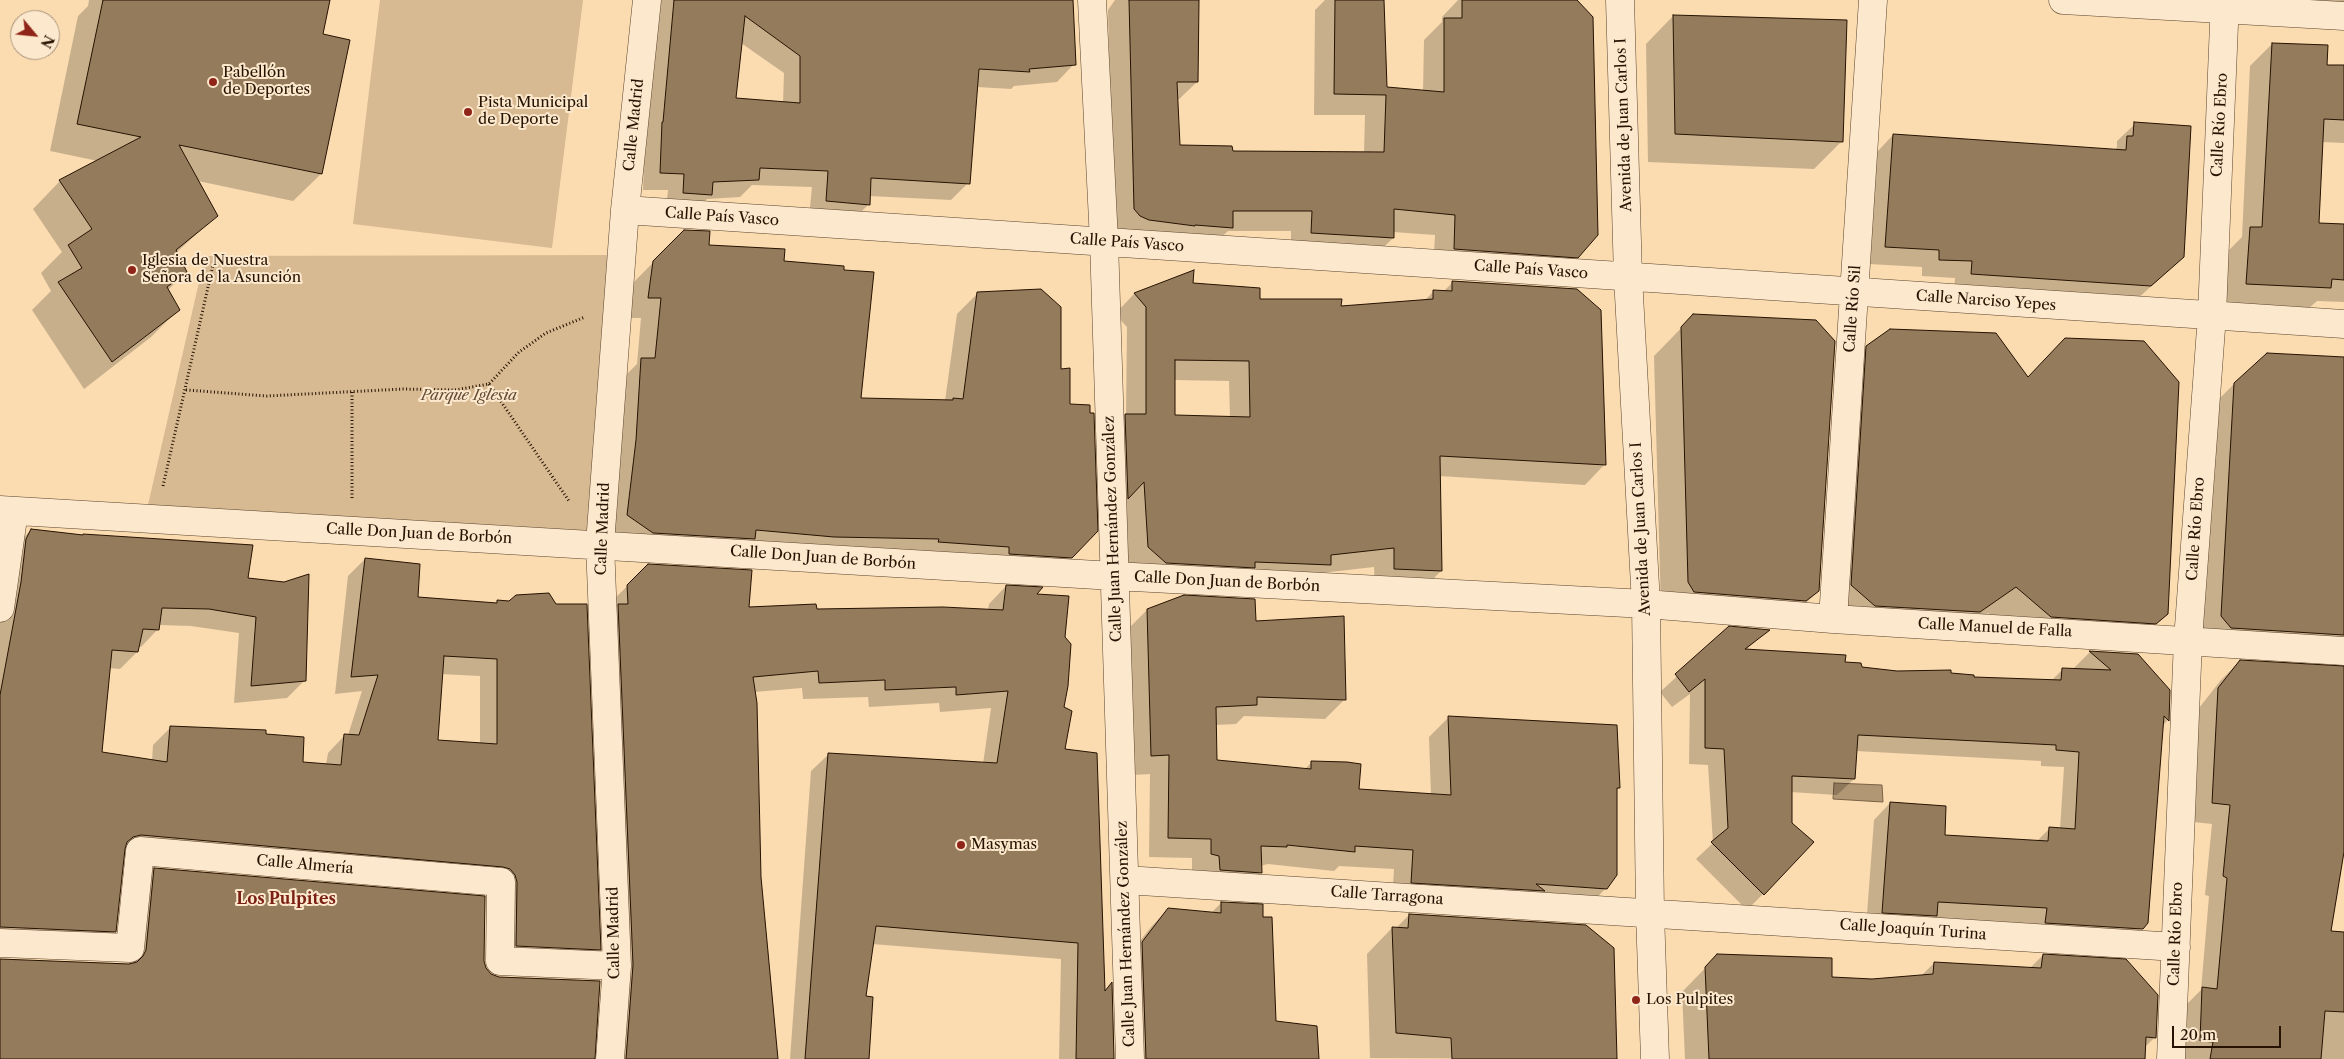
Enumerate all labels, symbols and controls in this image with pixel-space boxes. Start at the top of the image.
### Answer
north arrow [10,10,60,60]
text: N [37,32,58,51]
street label: Avenida de Juan Carlos I [1612,38,1636,212]
place label: Pabellón de Deportes [223,64,310,99]
street label: Calle Río Ebro [2208,72,2232,178]
marker: Pabellón de Deportes [207,76,219,88]
street label: Calle Madrid [620,78,648,172]
place label: Pista Municipal de Deporte [478,94,588,129]
marker: Pista Municipal de Deporte [462,106,474,118]
street label: Calle País Vasco [664,204,780,230]
street label: Calle País Vasco [1069,230,1185,256]
place label: Iglesia de Nuestra Señora de la Asunción [142,252,301,287]
street label: Calle País Vasco [1473,257,1589,283]
marker: Iglesia de Nuestra Señora de la Asunción [126,264,138,276]
street label: Calle Río Sil [1841,265,1865,353]
street label: Calle Narciso Yepes [1915,287,2057,315]
park label: Parque Iglesia [421,387,517,405]
street label: Calle Juan Hernández González [1100,415,1126,643]
street label: Avenida de Juan Carlos I [1627,442,1655,616]
street label: Calle Río Ebro [2183,476,2209,582]
street label: Calle Madrid [592,482,614,576]
street label: Calle Don Juan de Borbón [325,520,513,548]
street label: Calle Don Juan de Borbón [729,543,917,573]
street label: Calle Don Juan de Borbón [1133,568,1321,596]
street label: Calle Manuel de Falla [1917,615,2073,641]
street label: Calle Juan Hernández González [1113,820,1139,1048]
place label: Masymas [971,836,1037,854]
marker: Masymas [955,839,967,851]
street label: Calle Almería [256,852,354,878]
street label: Calle Río Ebro [2165,882,2187,986]
street label: Calle Tarragona [1330,883,1444,909]
street label: Calle Madrid [604,886,624,980]
district label: Los Pulpites [236,889,336,909]
street label: Calle Joaquín Turina [1839,916,1987,944]
place label: Los Pulpites [1646,991,1733,1009]
marker: Los Pulpites [1630,994,1642,1006]
scale bar [2174,1016,2283,1048]
text: 20 m [2180,1025,2216,1044]

